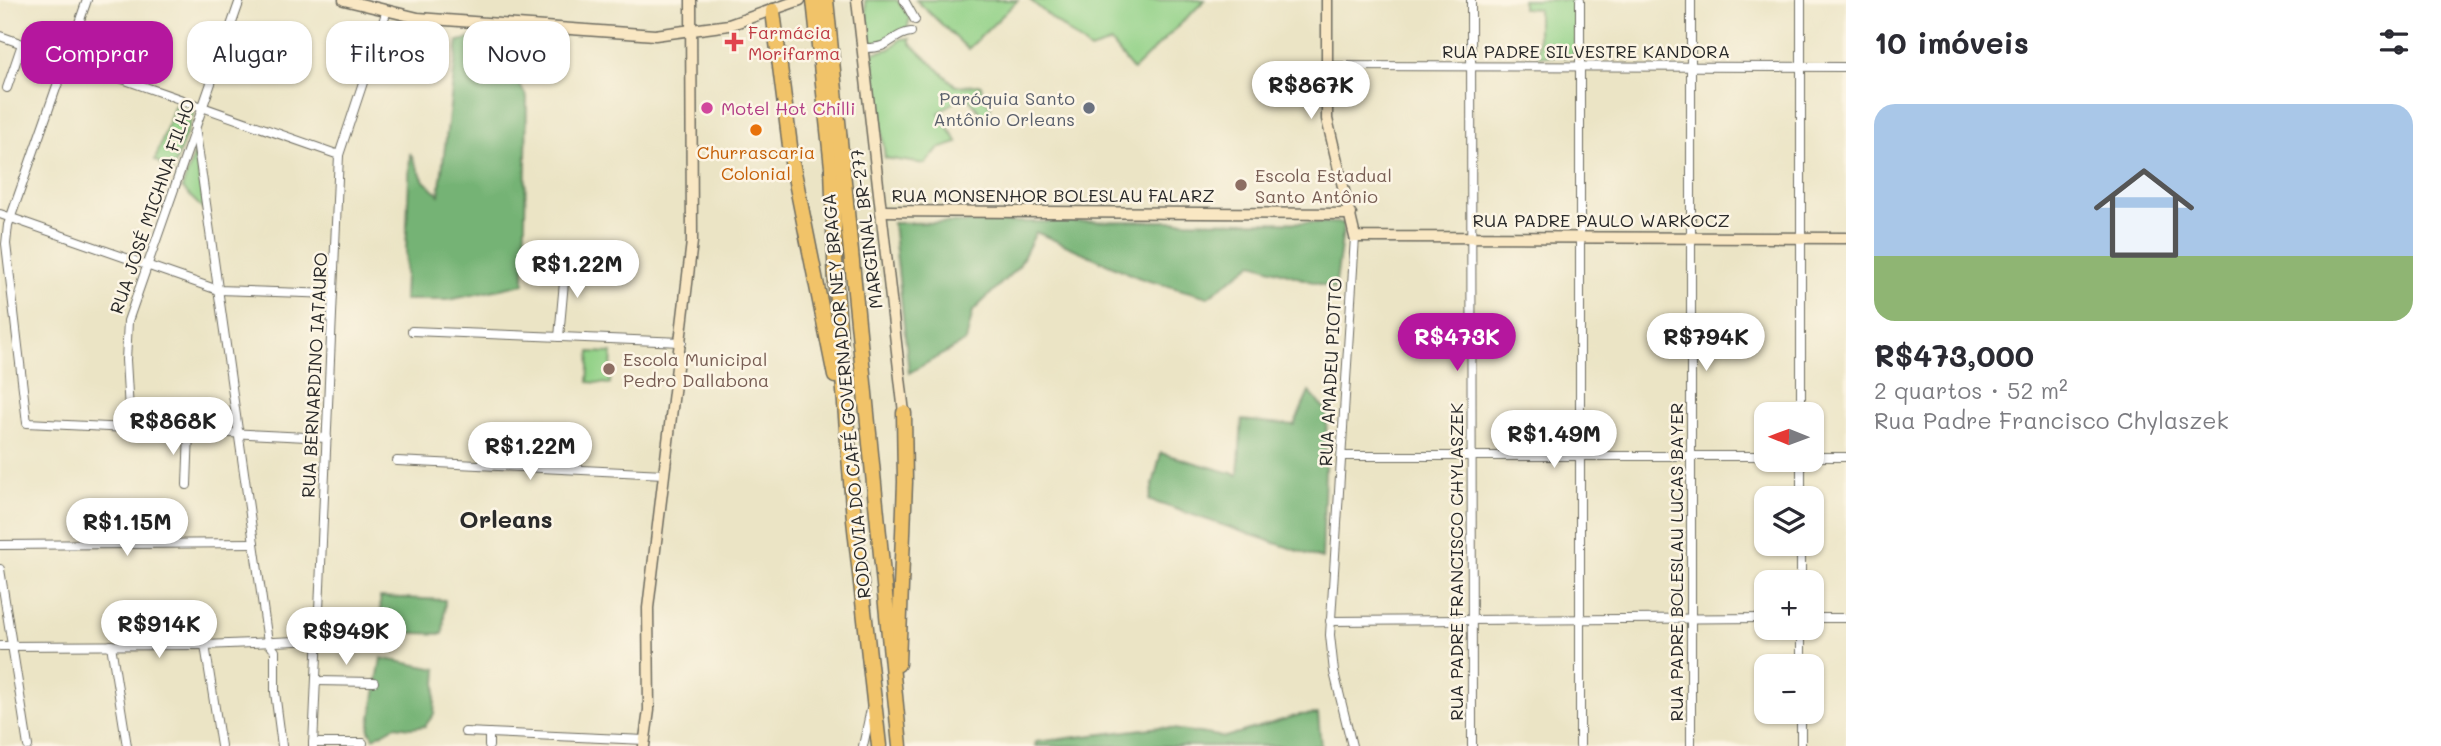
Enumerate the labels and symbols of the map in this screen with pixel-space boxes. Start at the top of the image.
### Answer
place label: Farmácia Morifarma [748,20,840,65]
marker: Farmácia Morifarma [726,34,742,50]
street label: RUA PADRE SILVESTRE KANDORA [1442,39,1730,63]
pin: R$867K [1254,61,1368,121]
place label: Paróquia Santo Antônio Orleans [933,86,1075,131]
street label: RUA JOSÉ MICHNA FILHO [104,95,200,317]
place label: Motel Hot Chilli [721,96,856,120]
marker: Motel Hot Chilli [699,100,715,116]
marker: Paróquia Santo Antônio Orleans [1081,100,1097,116]
marker: Churrascaria Colonial [748,122,764,138]
place label: Churrascaria Colonial [697,140,815,185]
street label: MARGINAL BR-277 [844,148,888,310]
place label: Escola Estadual Santo Antônio [1255,163,1392,208]
marker: Escola Estadual Santo Antônio [1233,177,1249,193]
street label: RUA MONSENHOR BOLESLAU FALARZ [892,183,1214,207]
street label: RODOVIA DO CAFÉ GOVERNADOR NEY BRAGA [816,192,876,600]
street label: RUA PADRE PAULO WARKOCZ [1472,208,1730,232]
pin: R$1.22M [512,240,642,300]
street label: RUA BERNARDINO IATAURO [296,251,332,499]
street label: RUA AMADEU PIOTTO [1313,277,1347,467]
pin: R$473K [1400,314,1514,373]
pin: R$794K [1649,314,1763,373]
place label: Escola Municipal Pedro Dallabona [623,347,769,392]
marker: Escola Municipal Pedro Dallabona [601,361,617,377]
pin: R$868K [116,398,230,457]
north arrow [1754,402,1824,472]
street label: RUA PADRE FRANCISCO CHYLASZEK [1444,403,1468,721]
street label: RUA PADRE BOLESLAU LUCAS BAYER [1664,403,1688,721]
pin: R$1.49M [1489,410,1619,470]
pin: R$1.22M [465,422,595,482]
pin: R$1.15M [62,498,192,558]
district label: Orleans [459,503,553,534]
pin: R$914K [102,600,216,660]
pin: R$949K [289,608,403,667]

